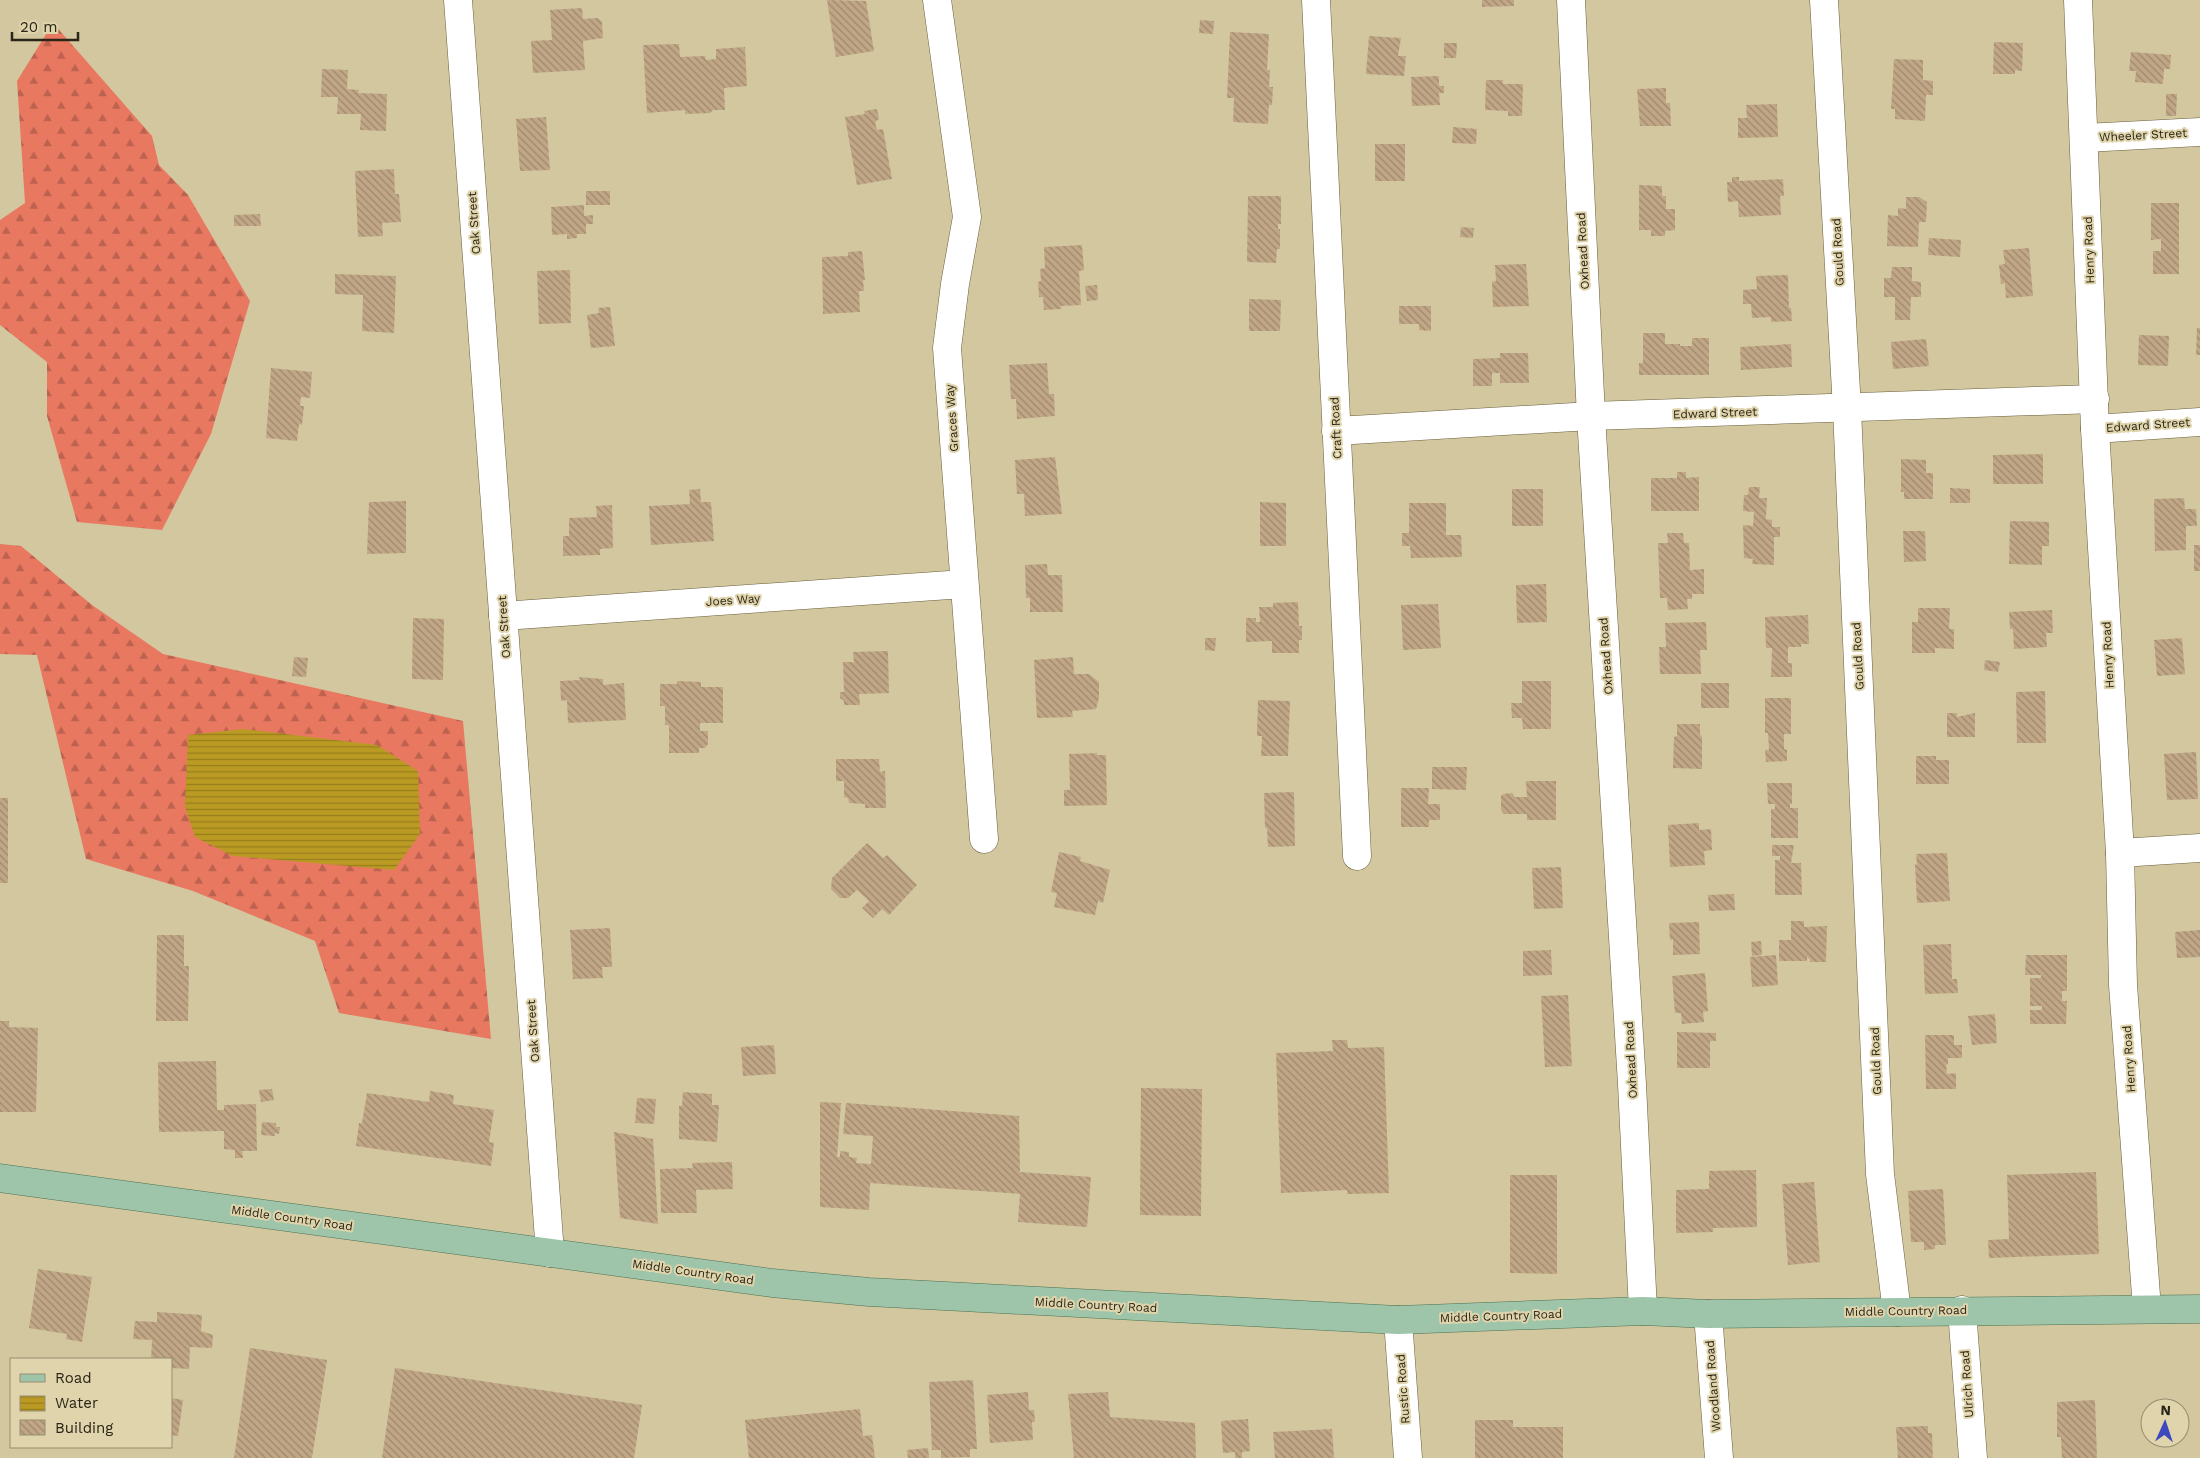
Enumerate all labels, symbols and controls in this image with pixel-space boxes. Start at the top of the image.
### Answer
scale bar [12,10,79,42]
text: 20 m [20,18,58,36]
street label: Wheeler Street [2099,126,2187,144]
street label: Oak Street [465,191,483,255]
street label: Oxhead Road [1574,212,1592,290]
street label: Henry Road [2081,216,2097,284]
street label: Gould Road [1829,218,1847,286]
street label: Graces Way [943,383,961,452]
street label: Craft Road [1327,397,1345,459]
street label: Edward Street [1673,405,1757,421]
street label: Edward Street [2106,415,2190,435]
street label: Joes Way [705,591,762,609]
street label: Oak Street [495,595,513,659]
street label: Oxhead Road [1596,617,1616,695]
street label: Henry Road [2099,621,2117,689]
street label: Gould Road [1849,622,1867,690]
street label: Oak Street [524,999,542,1063]
street label: Oxhead Road [1622,1021,1640,1099]
street label: Henry Road [2120,1025,2138,1093]
street label: Gould Road [1868,1027,1884,1095]
street label: Middle Country Road [230,1203,354,1233]
street label: Middle Country Road [631,1257,755,1287]
street label: Middle Country Road [1034,1295,1158,1315]
street label: Middle Country Road [1845,1303,1967,1319]
street label: Middle Country Road [1440,1307,1562,1325]
street label: Woodland Road [1703,1340,1723,1432]
street label: Ulrich Road [1958,1350,1976,1418]
street label: Rustic Road [1394,1354,1412,1424]
legend [10,1358,172,1448]
text: Road [55,1369,92,1387]
text: Water [55,1394,98,1412]
north arrow [2140,1398,2190,1448]
text: N [2160,1402,2171,1418]
text: Building [55,1419,113,1437]

